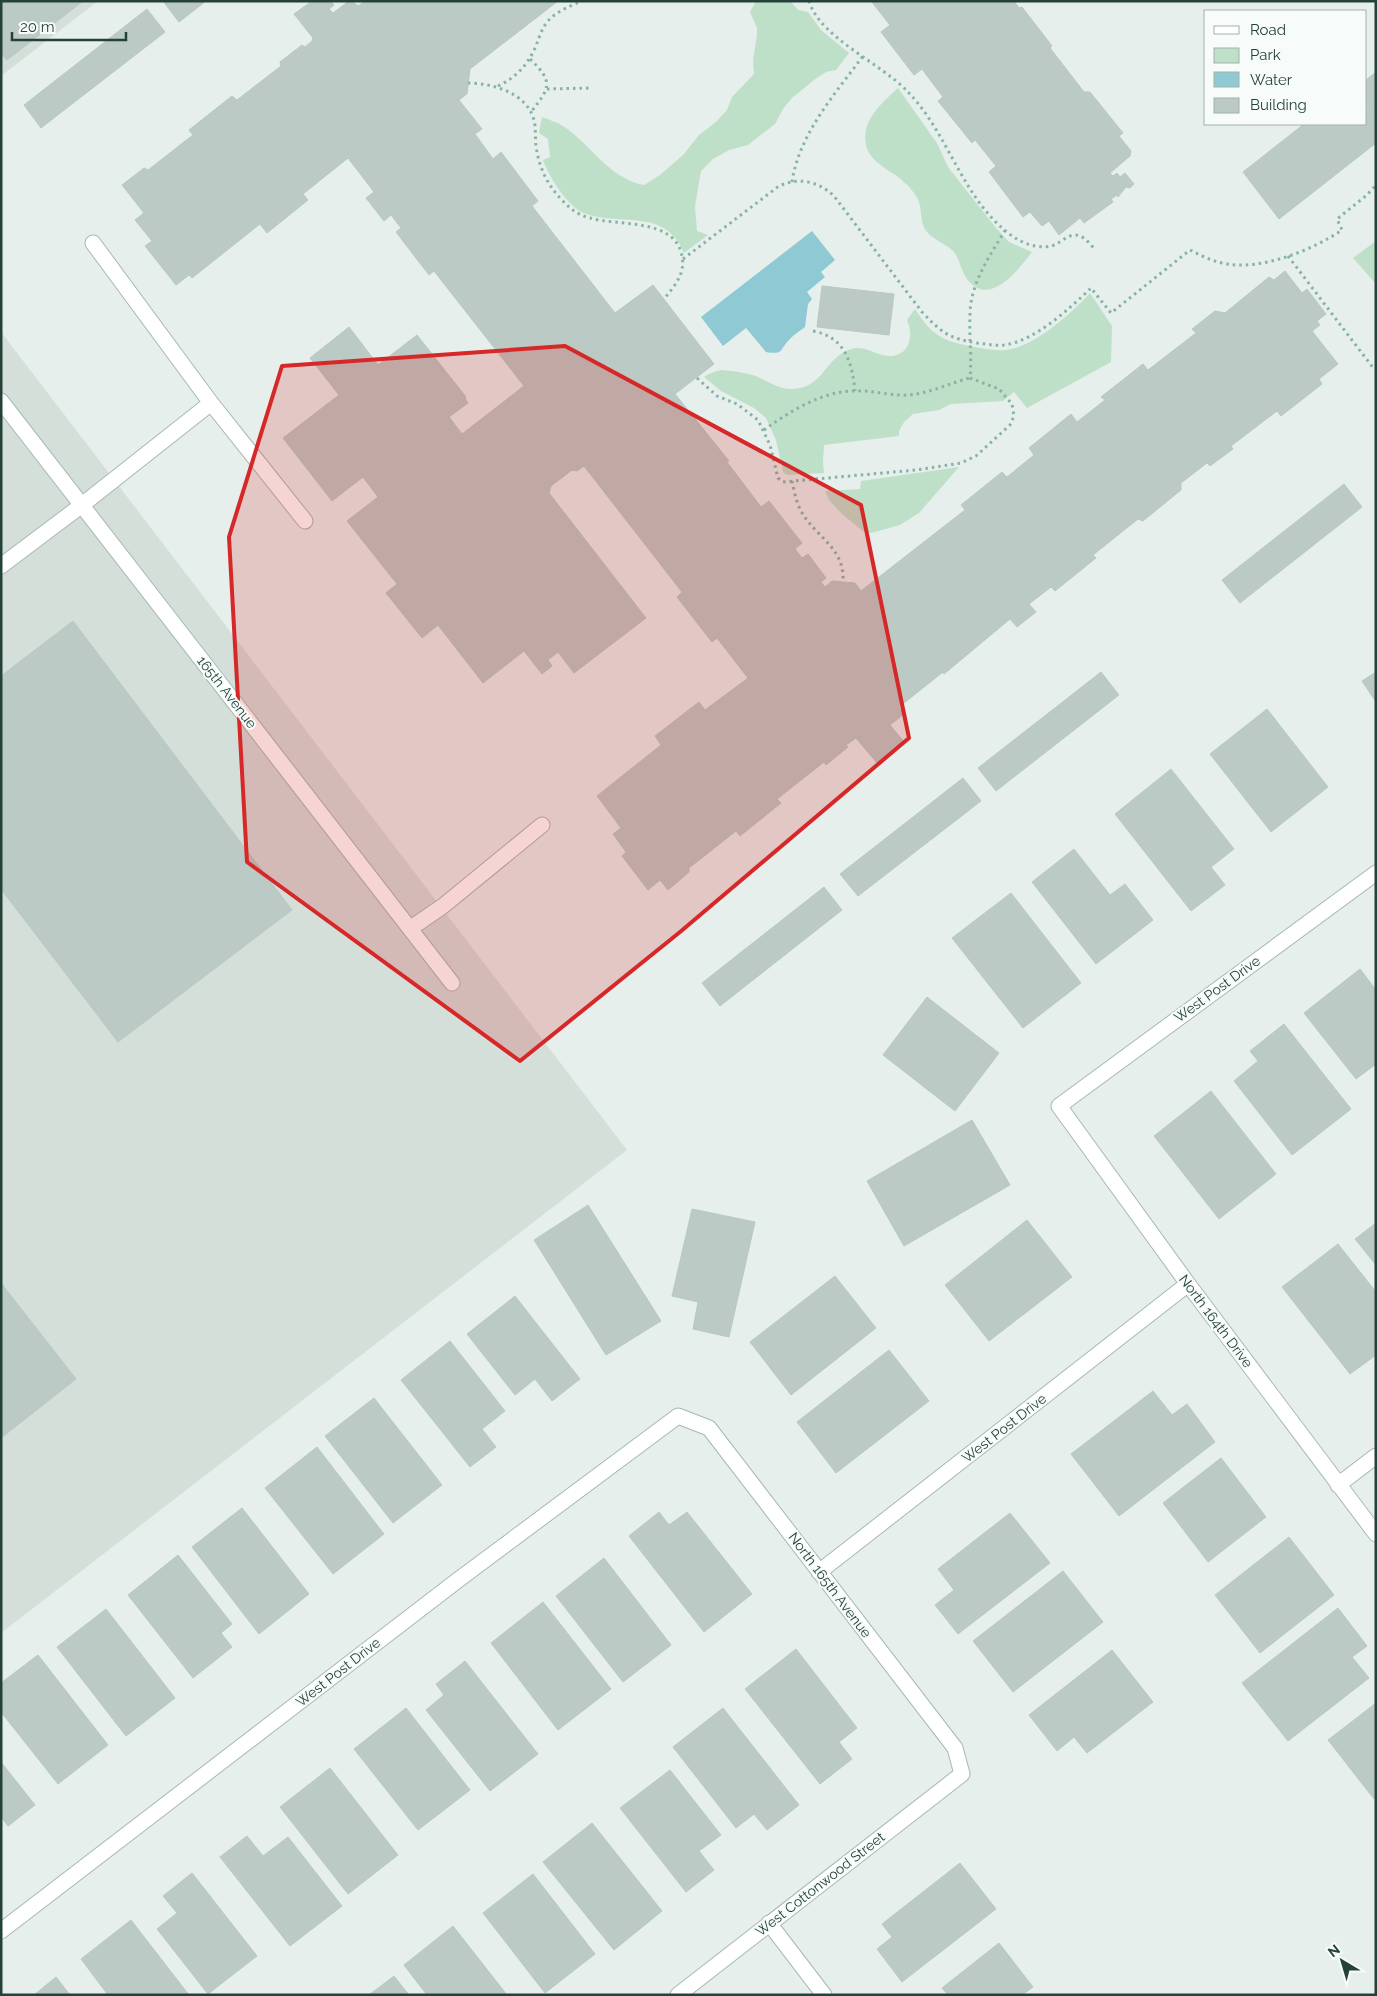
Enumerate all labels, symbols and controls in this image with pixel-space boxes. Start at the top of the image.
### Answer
scale bar [12,10,126,42]
legend [1204,10,1367,125]
text: 20 m [20,18,55,36]
text: Road [1250,21,1286,39]
text: Park [1250,46,1281,64]
text: Water [1250,71,1293,89]
text: Building [1250,96,1307,114]
street label: 165th Avenue [194,653,260,731]
street label: West Post Drive [1171,952,1263,1026]
street label: North 164th Drive [1176,1271,1256,1371]
street label: West Post Drive [959,1390,1049,1466]
street label: North 165th Avenue [785,1529,875,1641]
street label: West Post Drive [293,1634,383,1710]
street label: West Cottonwood Street [752,1828,888,1939]
north arrow [1317,1936,1367,1986]
text: N [1325,1941,1343,1960]

